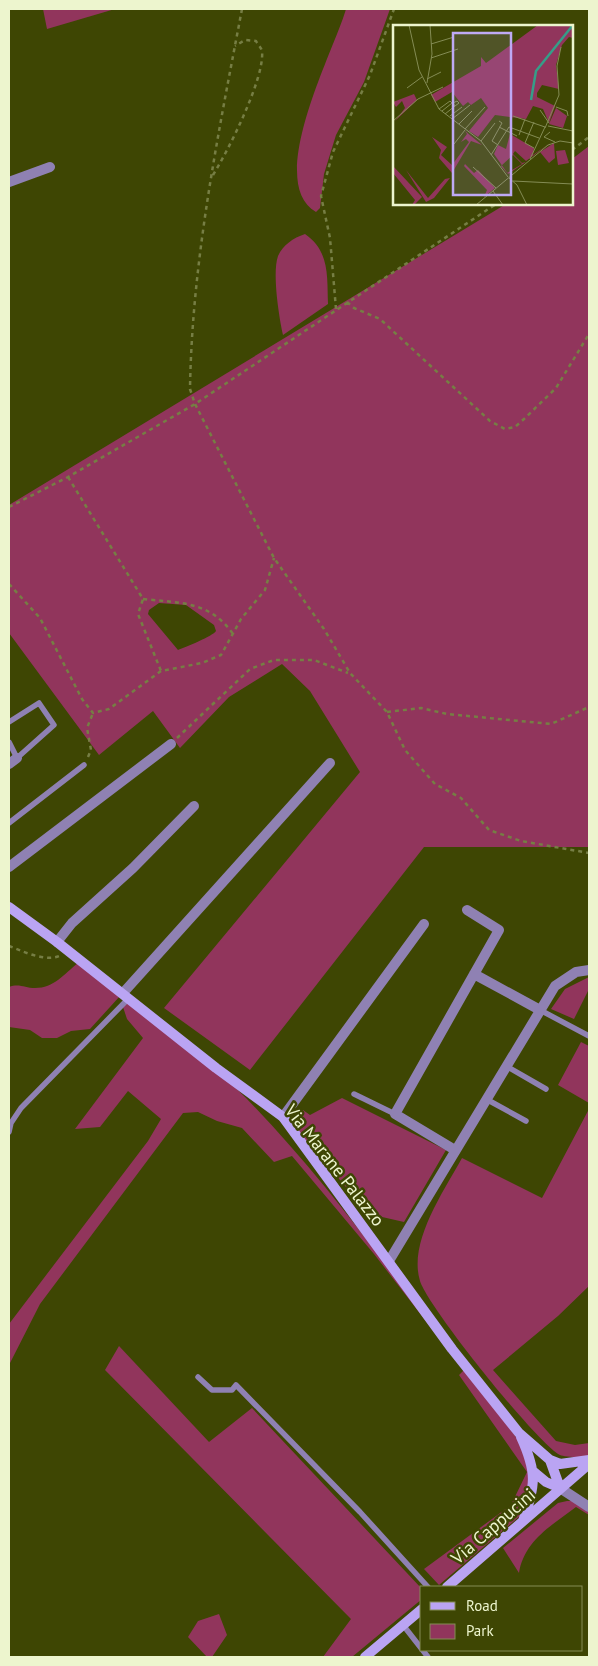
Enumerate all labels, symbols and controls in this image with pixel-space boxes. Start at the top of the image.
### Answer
inset map [393,25,573,205]
street label: Via Marane Palazzo [280,1099,390,1231]
street label: Via Cappucini [445,1483,540,1570]
legend [420,1586,583,1651]
text: Road [466,1596,498,1615]
text: Park [466,1621,494,1640]

